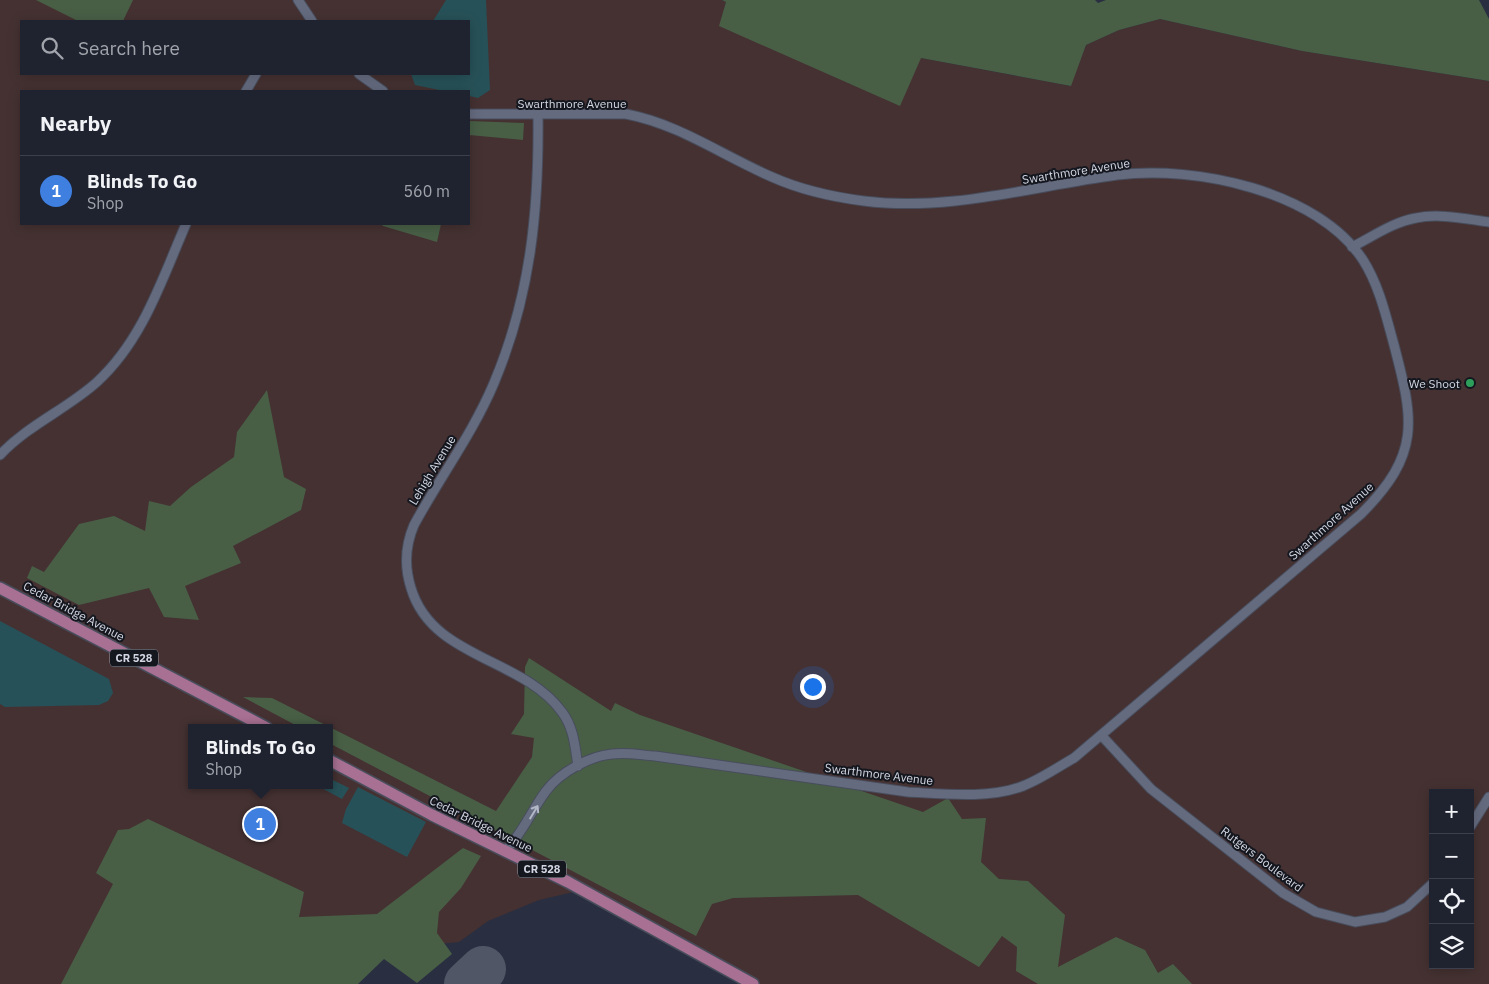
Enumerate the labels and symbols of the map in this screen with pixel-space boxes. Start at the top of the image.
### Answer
street label: Swarthmore Avenue [518,96,627,111]
street label: Swarthmore Avenue [1021,155,1131,187]
place label: We Shoot [1409,376,1460,391]
marker: We Shoot [1464,377,1476,389]
street label: Lehigh Avenue [405,432,459,507]
street label: Swarthmore Avenue [1285,479,1377,563]
street label: Cedar Bridge Avenue [21,578,128,644]
road number: CR 528 [110,650,158,666]
your location [800,674,826,700]
street label: Swarthmore Avenue [824,760,934,788]
street label: Cedar Bridge Avenue [427,793,535,856]
pin: 1 [244,805,276,843]
one-way arrow [529,806,539,820]
street label: Rutgers Boulevard [1218,823,1306,895]
road number: CR 528 [518,861,566,878]

